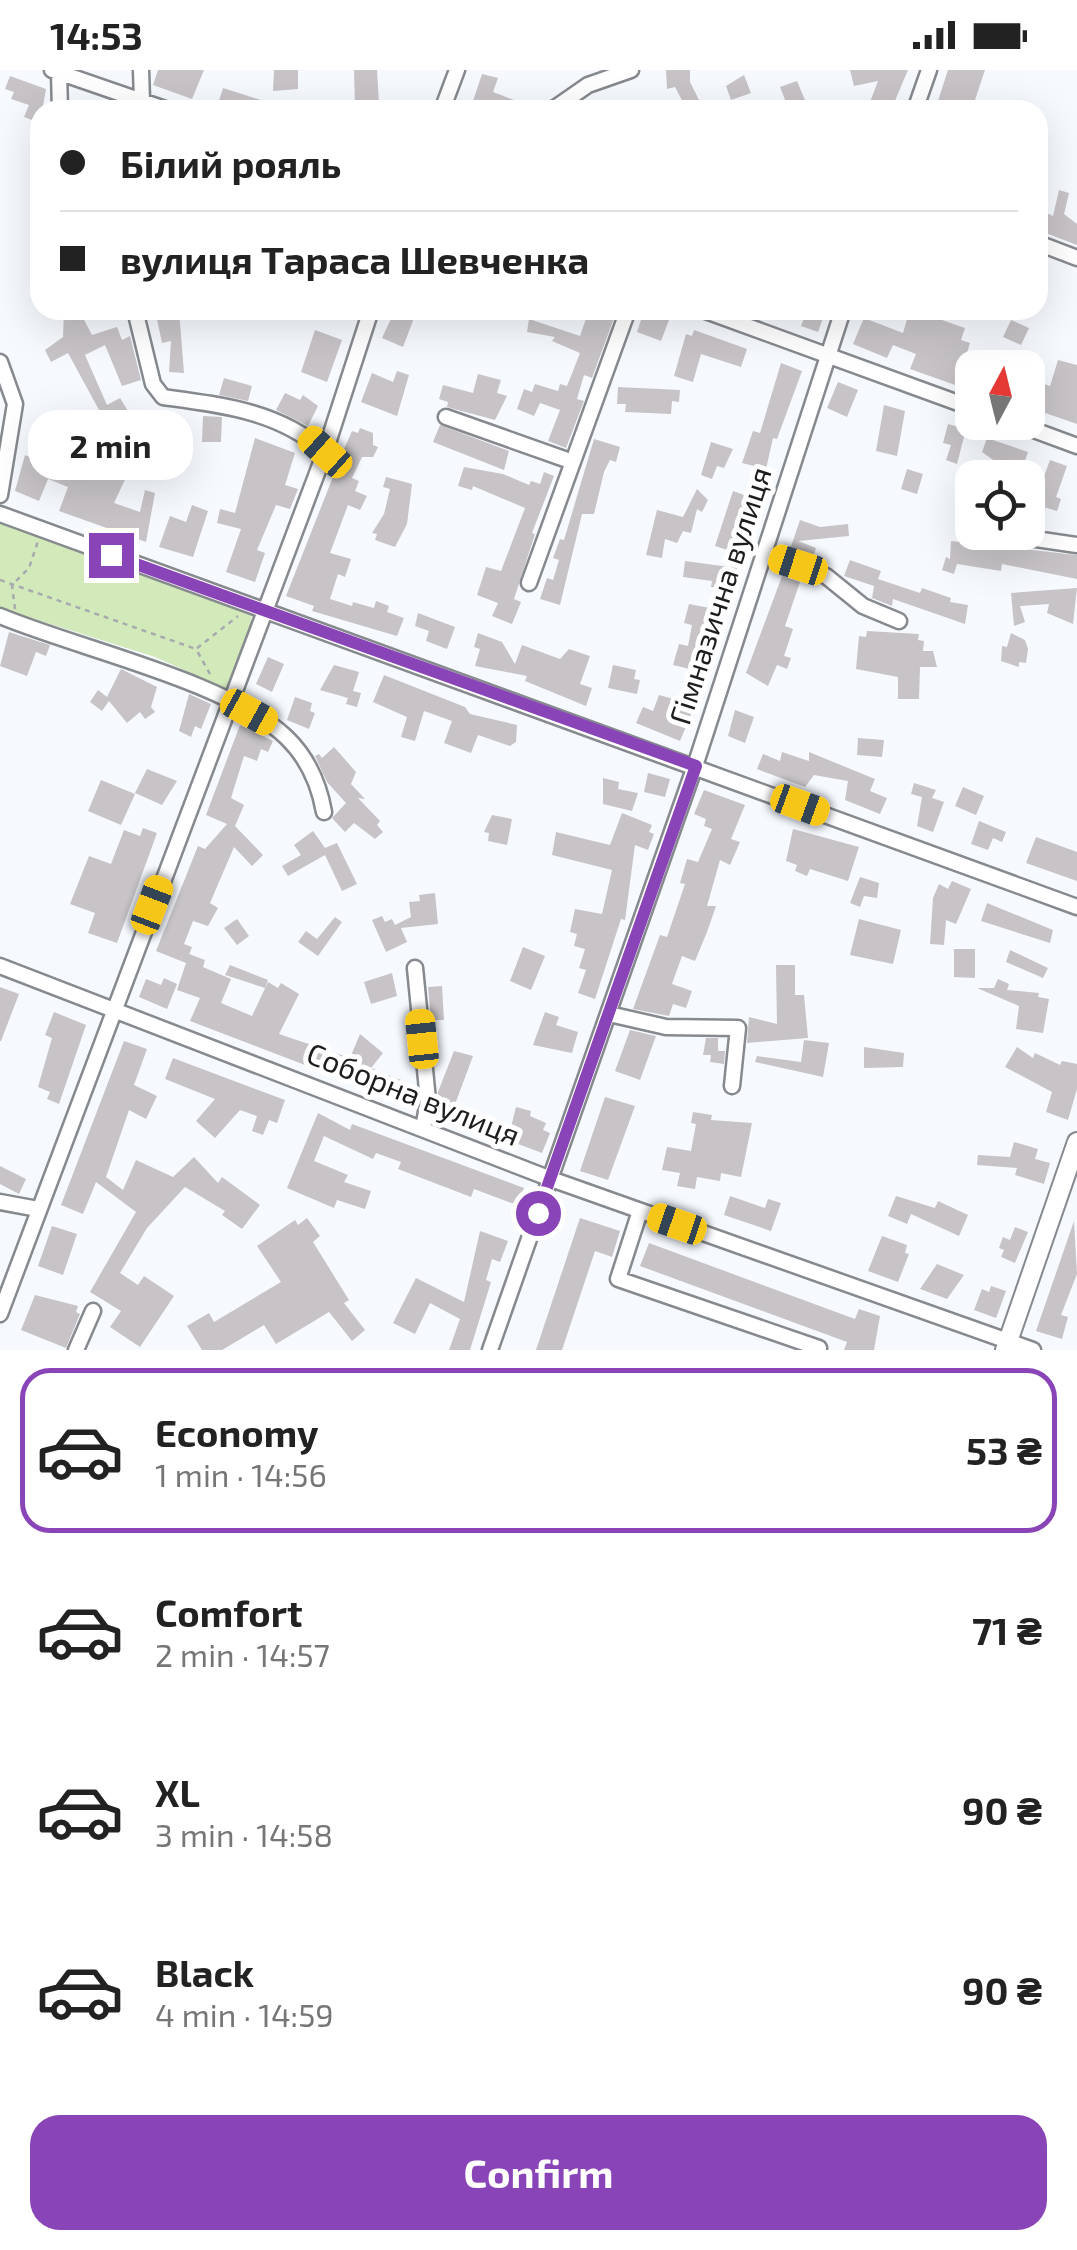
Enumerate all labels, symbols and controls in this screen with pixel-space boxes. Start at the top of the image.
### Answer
text: 14:53 [50,12,143,58]
text: Білий рояль [120,140,341,186]
text: вулиця Тараса Шевченка [120,236,589,282]
north arrow [955,350,1045,440]
map controls [955,350,1045,550]
callout: 2 min [28,410,194,480]
car [293,421,357,483]
text: 2 min [70,426,151,464]
button: locate [955,460,1045,550]
street label: Гімназична вулиця [660,462,779,729]
route end [89,533,134,578]
car [765,541,831,589]
car [215,684,283,740]
car [767,781,833,829]
car [127,872,177,938]
car [404,1008,440,1070]
street label: Соборна вулиця [302,1034,525,1153]
route start [516,1191,561,1236]
car [644,1200,710,1248]
icon: car [35,1406,125,1496]
text: Economy [155,1409,319,1455]
text: 53 ₴ [966,1427,1042,1473]
text: 1 min · 14:56 [155,1455,327,1493]
icon: car [35,1586,125,1676]
text: Comfort [155,1589,303,1635]
text: 71 ₴ [972,1607,1042,1653]
text: 2 min · 14:57 [155,1635,330,1673]
icon: car [35,1766,125,1856]
text: XL [155,1769,200,1815]
text: 90 ₴ [962,1787,1042,1833]
text: 3 min · 14:58 [155,1815,333,1853]
icon: car [35,1946,125,2036]
text: Black [155,1949,254,1995]
text: 90 ₴ [962,1967,1042,2013]
text: 4 min · 14:59 [155,1995,334,2033]
button: Confirm [30,2115,1047,2230]

